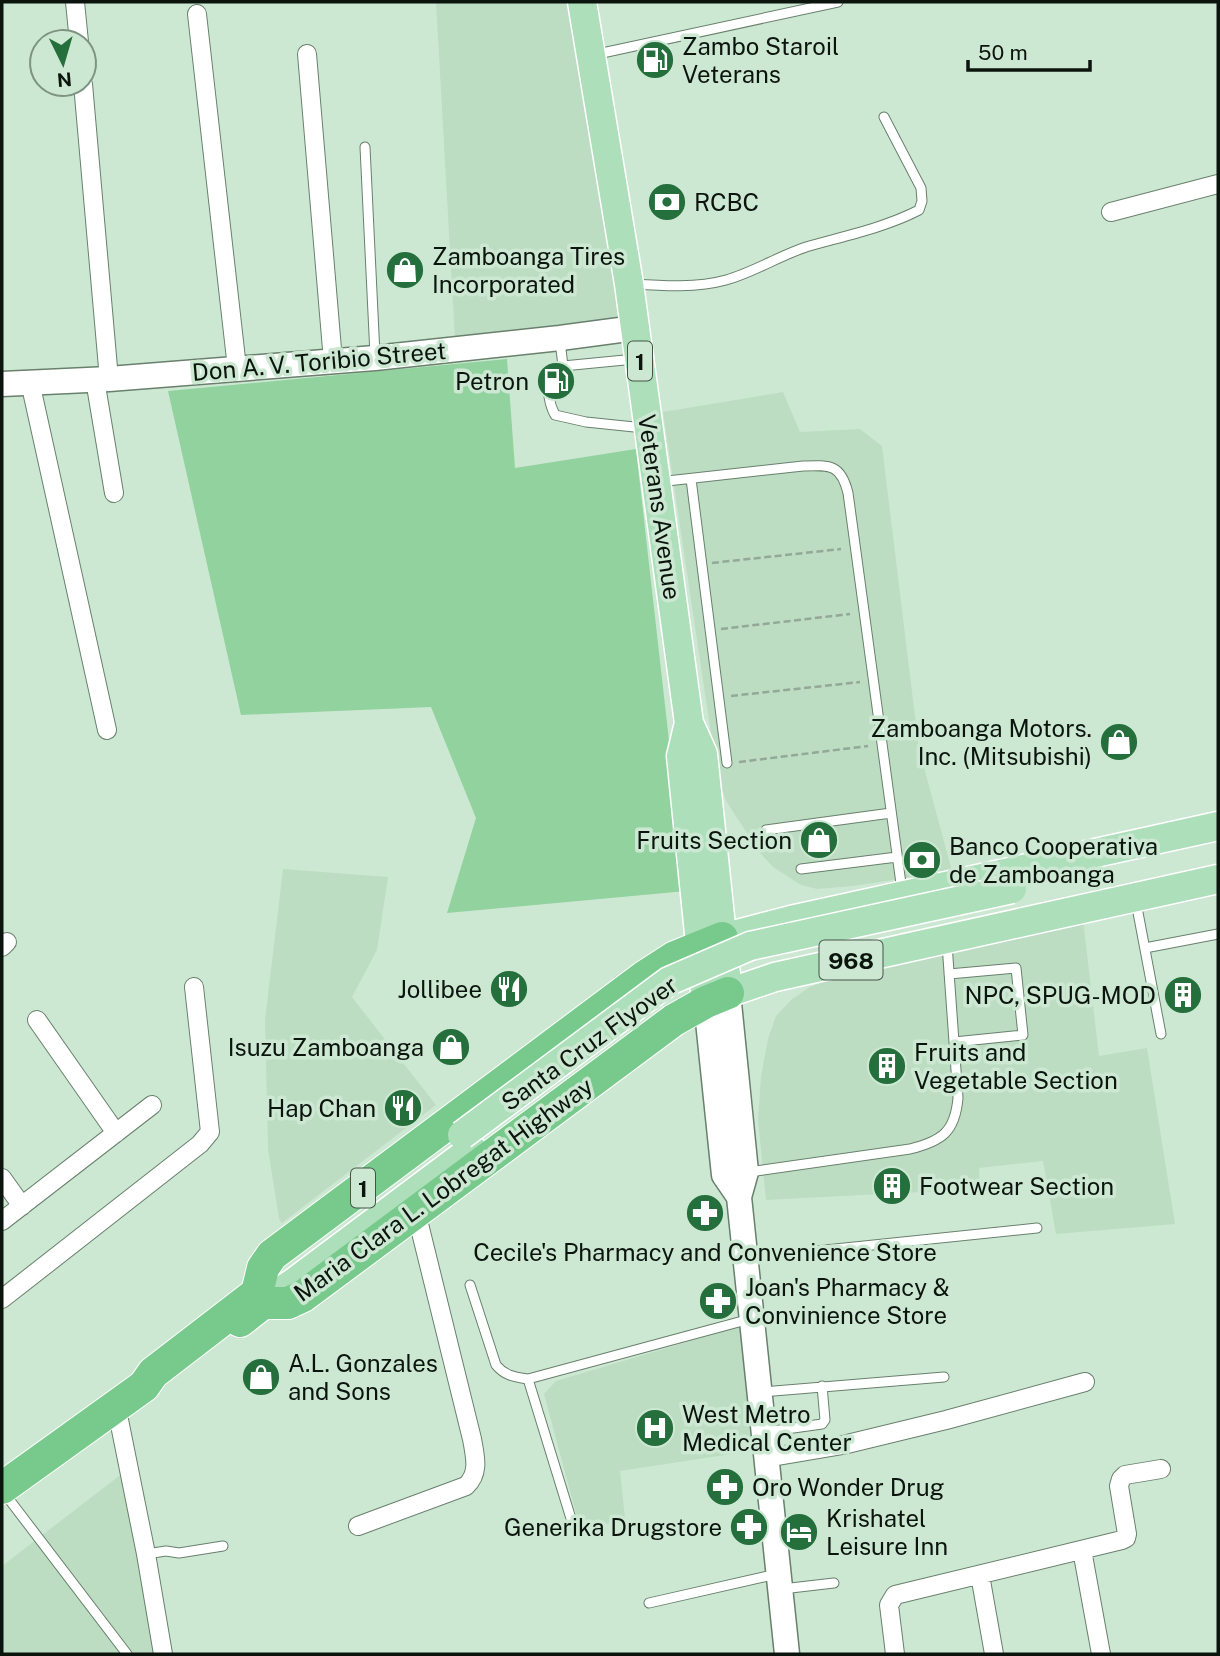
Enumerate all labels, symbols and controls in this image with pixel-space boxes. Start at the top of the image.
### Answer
north arrow [28,28,98,98]
scale bar [968,28,1090,72]
place label: Zambo Staroil Veterans [682,32,839,88]
fuel station icon: Zambo Staroil Veterans [634,39,676,81]
text: 50 m [978,40,1028,65]
text: N [56,68,73,92]
bank icon: RCBC [646,181,688,223]
place label: RCBC [694,188,759,216]
place label: Zamboanga Tires Incorporated [432,242,625,298]
shop icon: Zamboanga Tires Incorporated [384,249,426,291]
street label: Don A. V. Toribio Street [191,336,447,386]
road number: 1 [628,342,652,380]
fuel station icon: Petron [535,360,577,402]
place label: Petron [455,367,529,395]
street label: Veterans Avenue [633,412,687,602]
place label: Zamboanga Motors. Inc. (Mitsubishi) [870,714,1092,770]
shop icon: Zamboanga Motors. Inc. (Mitsubishi) [1098,721,1140,763]
shop icon: Fruits Section [798,819,840,861]
place label: Fruits Section [636,826,792,854]
place label: Banco Cooperativa de Zamboanga [949,832,1158,888]
bank icon: Banco Cooperativa de Zamboanga [901,839,943,881]
road number: 968 [820,940,882,979]
restaurant icon: Jollibee [488,968,530,1010]
street label: Santa Cruz Flyover [496,970,682,1116]
building icon: NPC, SPUG-MOD [1162,974,1204,1016]
place label: Jollibee [397,975,482,1003]
place label: NPC, SPUG-MOD [964,981,1156,1009]
shop icon: Isuzu Zamboanga [430,1026,472,1068]
place label: Isuzu Zamboanga [228,1033,424,1061]
place label: Fruits and Vegetable Section [914,1038,1118,1094]
building icon: Fruits and Vegetable Section [866,1045,908,1087]
street label: Maria Clara L. Lobregat Highway [288,1071,598,1307]
restaurant icon: Hap Chan [382,1087,424,1129]
place label: Hap Chan [267,1094,376,1122]
building icon: Footwear Section [871,1165,913,1207]
road number: 1 [351,1168,375,1208]
place label: Footwear Section [919,1172,1114,1200]
pharmacy icon: Cecile's Pharmacy and Convenience Store [684,1192,726,1234]
place label: Cecile's Pharmacy and Convenience Store [473,1238,937,1266]
place label: Joan's Pharmacy & Convinience Store [745,1273,950,1329]
pharmacy icon: Joan's Pharmacy & Convinience Store [697,1280,739,1322]
place label: A.L. Gonzales and Sons [288,1349,438,1405]
shop icon: A.L. Gonzales and Sons [240,1356,282,1398]
place label: West Metro Medical Center [682,1400,852,1456]
hospital icon: West Metro Medical Center [634,1407,676,1449]
pharmacy icon: Oro Wonder Drug [704,1466,746,1508]
place label: Oro Wonder Drug [752,1473,945,1501]
place label: Krishatel Leisure Inn [826,1504,948,1560]
pharmacy icon: Generika Drugstore [728,1506,770,1548]
hotel icon: Krishatel Leisure Inn [778,1511,820,1553]
place label: Generika Drugstore [504,1513,722,1541]

